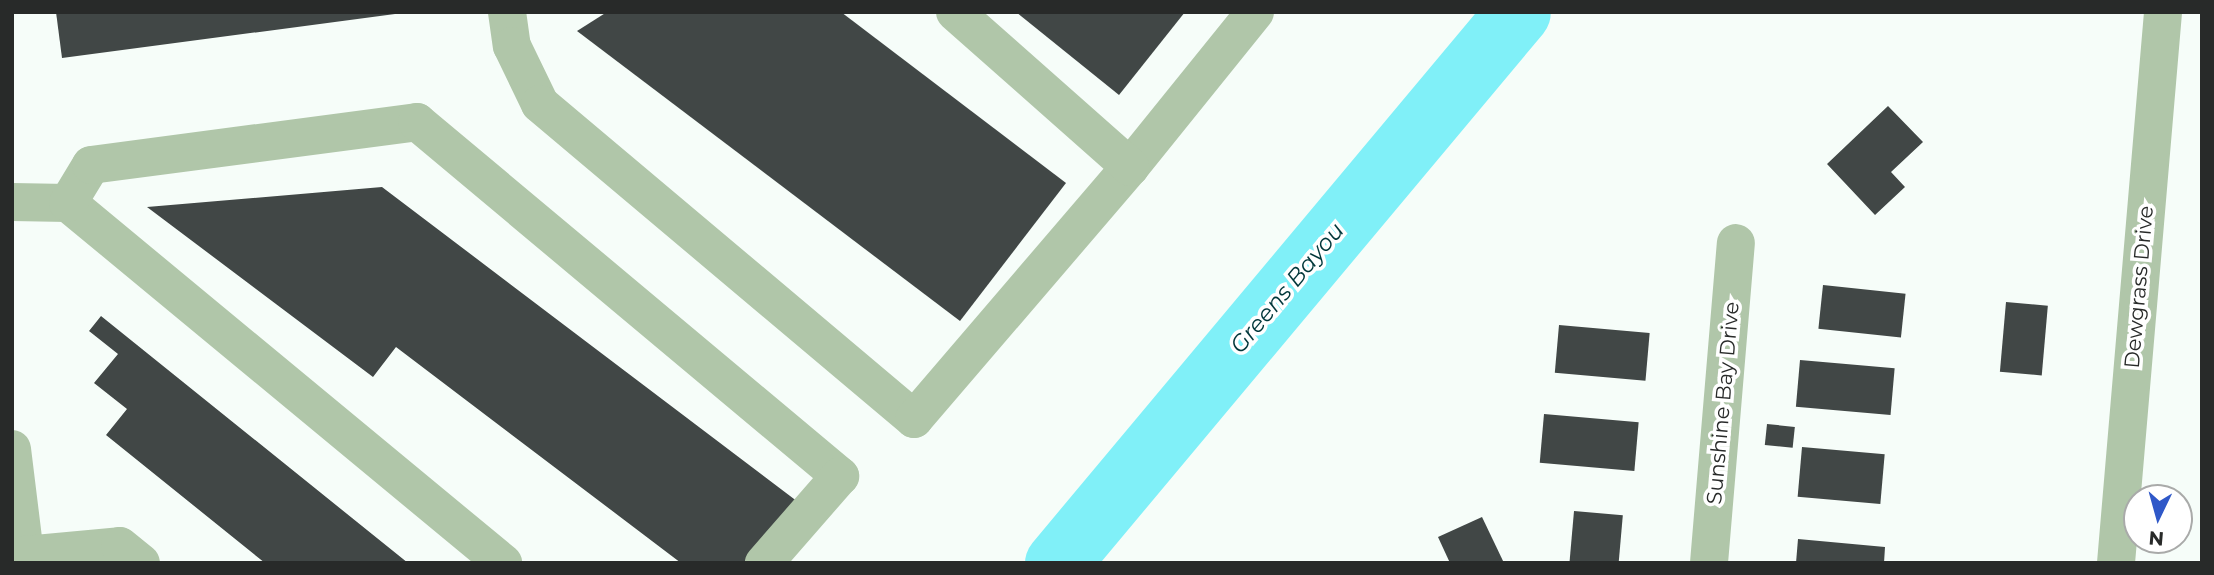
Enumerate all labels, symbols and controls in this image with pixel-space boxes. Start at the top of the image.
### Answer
street label: Dewgrass Drive [2119,205,2159,369]
water label: Greens Bayou [1224,217,1350,359]
street label: Sunshine Bay Drive [1702,301,1744,505]
north arrow [2123,484,2193,554]
text: N [2148,526,2165,551]

